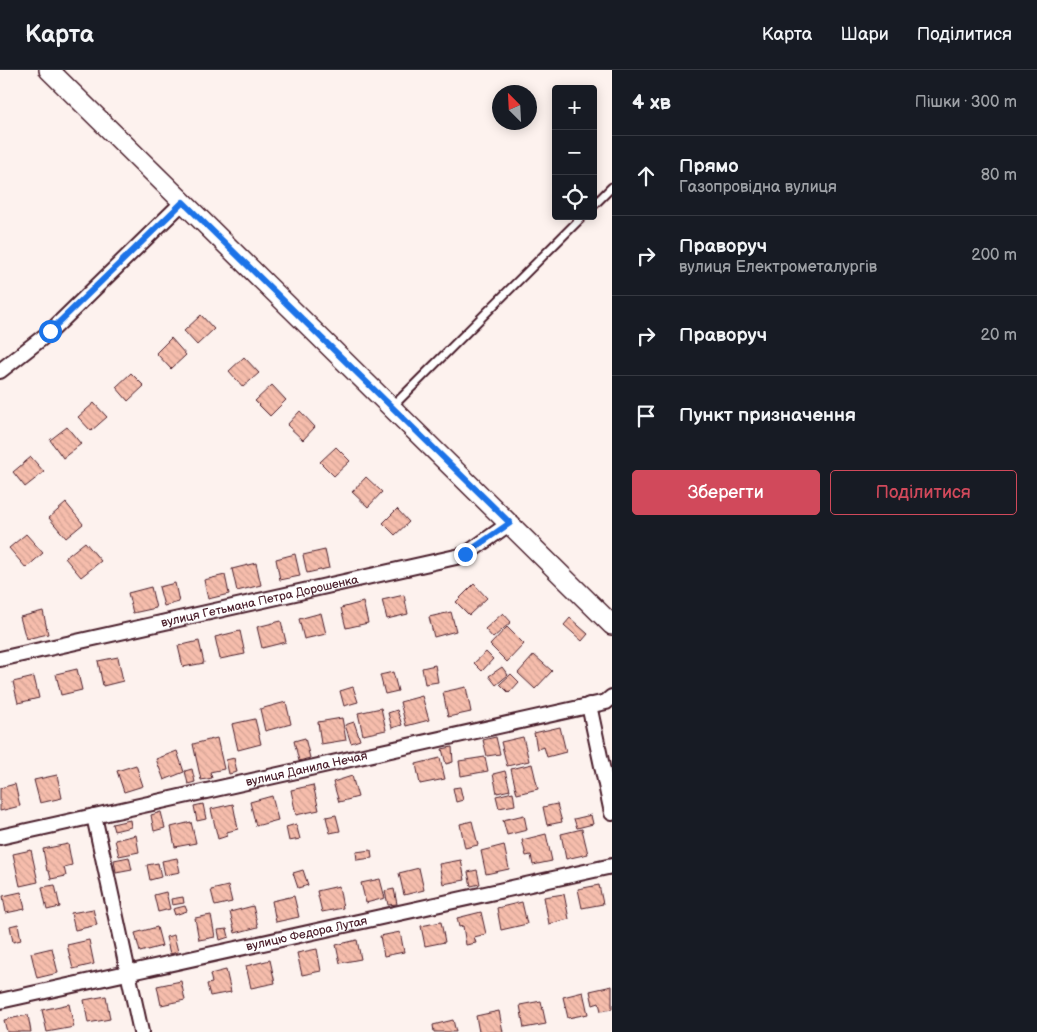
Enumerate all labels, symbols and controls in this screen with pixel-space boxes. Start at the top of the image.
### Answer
text: Карта [25,20,94,49]
text: Карта [762,24,812,45]
text: Шари [840,24,889,45]
text: Поділитися [917,24,1012,45]
north arrow [492,85,537,130]
map controls [552,85,597,220]
button: + [552,85,597,130]
text: 4 хв [632,90,671,115]
text: Пішки · 300 m [915,93,1017,112]
button: − [552,130,597,175]
text: Прямо [679,155,739,178]
icon: ahead [632,162,660,190]
text: 80 m [981,166,1017,185]
button: locate [552,175,597,220]
text: Газопровідна вулиця [679,178,837,197]
text: Праворуч [679,235,767,258]
icon: right [632,242,660,270]
text: 200 m [971,246,1017,265]
text: вулиця Електрометалургів [679,258,877,277]
route start [39,320,62,343]
icon: right [632,322,660,350]
text: Праворуч [679,324,767,347]
text: 20 m [981,326,1017,345]
icon: arrive [632,402,660,430]
text: Пункт призначення [679,404,856,427]
button: Зберегти [632,470,820,515]
button: Поділитися [830,470,1017,515]
route end [454,543,477,566]
street label: вулиця Гетьмана Петра Дорошенка [160,572,360,631]
street label: вулиця Данила Нечая [244,748,369,790]
street label: вулицю Федора Лутая [245,913,369,954]

